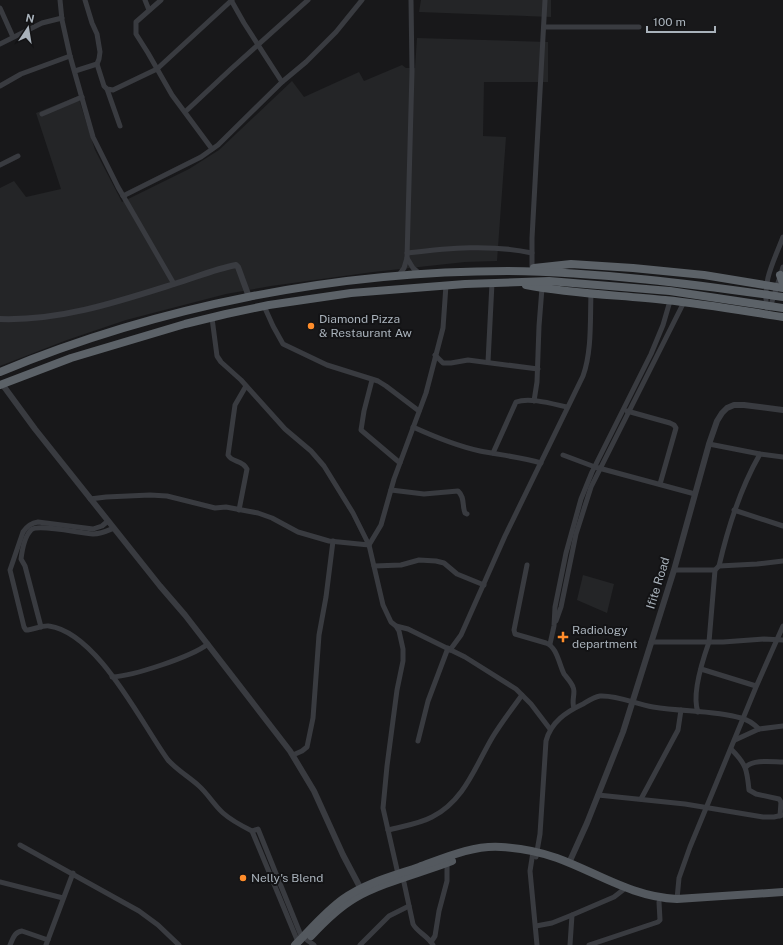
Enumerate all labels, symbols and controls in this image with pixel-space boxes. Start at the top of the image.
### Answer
north arrow [8,8,48,48]
scale bar [647,8,715,34]
text: N [25,11,36,25]
text: 100 m [653,15,686,29]
place label: Diamond Pizza & Restaurant Aw [319,312,412,340]
marker: Diamond Pizza & Restaurant Aw [306,321,316,331]
street label: Ifite Road [643,555,673,611]
place label: Radiology department [572,623,638,651]
marker: Radiology department [557,631,569,643]
place label: Nelly's Blend [251,871,323,885]
marker: Nelly's Blend [238,873,248,883]

